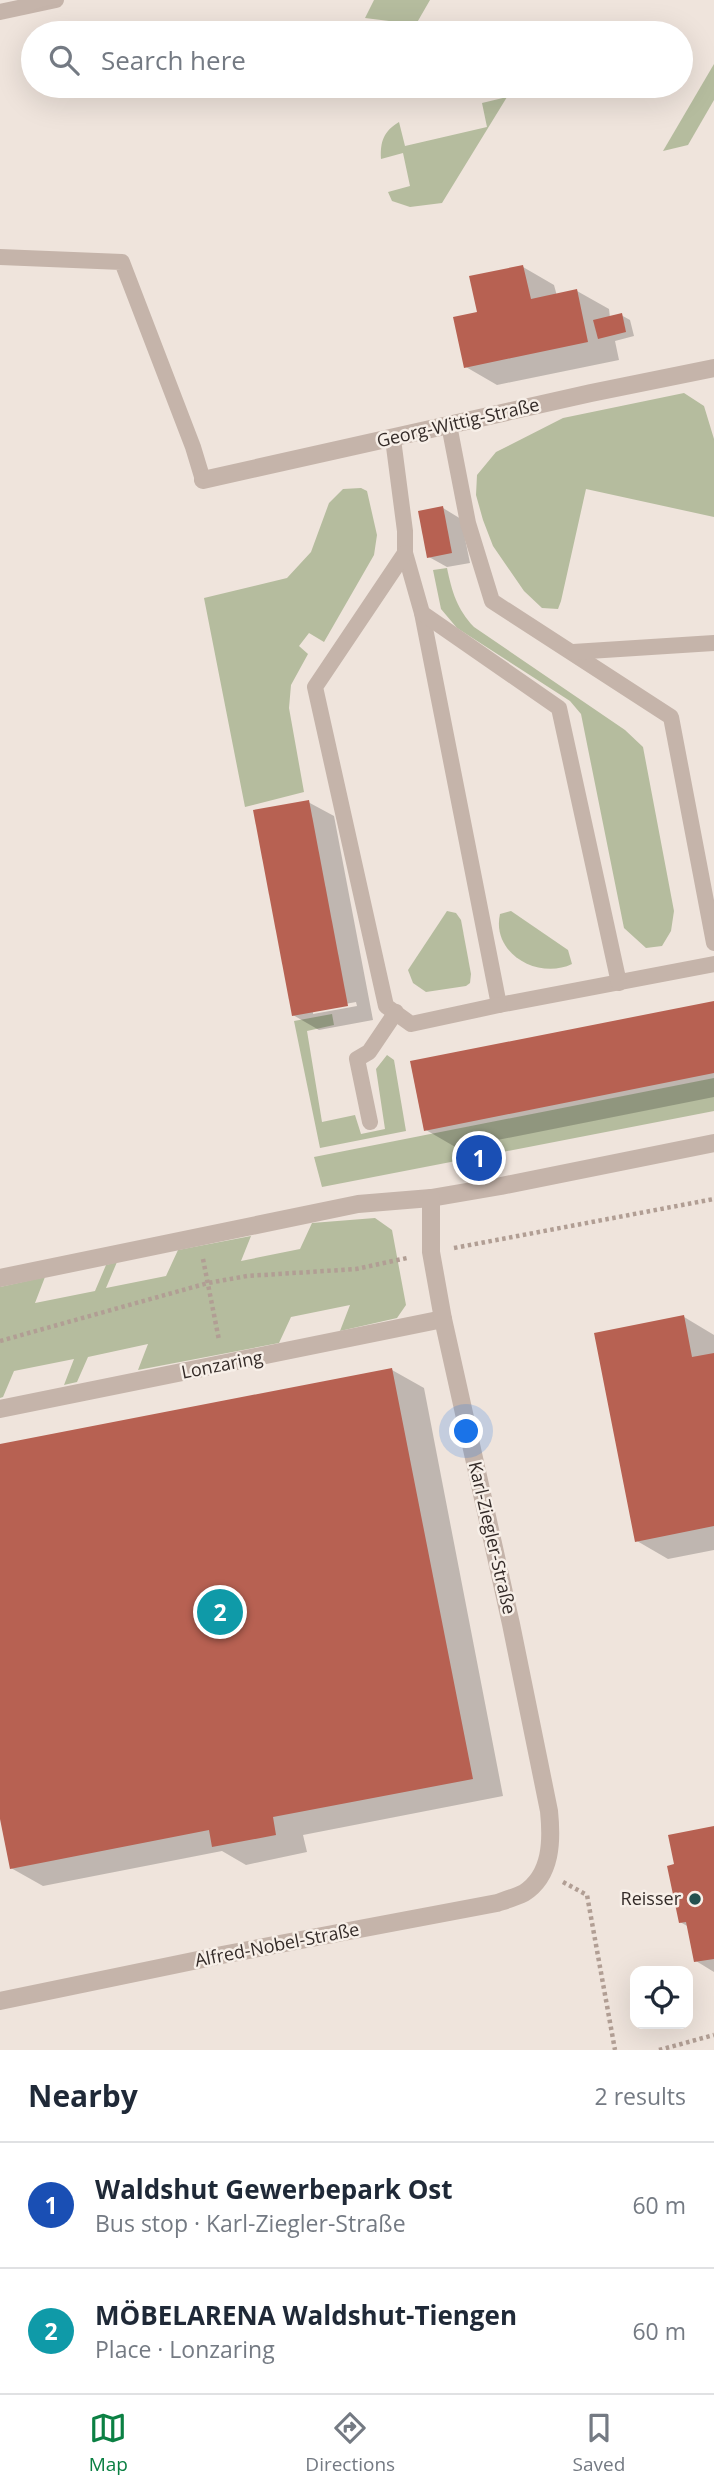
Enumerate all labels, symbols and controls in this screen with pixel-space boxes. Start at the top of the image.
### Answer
search box [21,21,693,98]
icon: search [45,41,83,79]
text: Search here [101,42,246,78]
street label: Georg-Wittig-Straße [374,392,541,452]
pin: 1 [456,1132,502,1184]
street label: Lonzaring [179,1344,265,1384]
your location [449,1414,483,1448]
street label: Karl-Ziegler-Straße [464,1459,522,1617]
pin: 2 [197,1586,243,1638]
place label: Reisser [621,1886,682,1910]
marker: Reisser [687,1891,703,1907]
street label: Alfred-Nobel-Straße [193,1916,361,1972]
map controls [630,1966,693,2029]
button: locate [630,1966,693,2029]
text: Nearby [28,2075,138,2116]
text: 2 results [595,2080,686,2112]
text: Waldshut Gewerbepark Ost [95,2171,453,2207]
text: 1 [44,2189,58,2221]
text: 60 m [632,2189,686,2221]
text: Bus stop · Karl-Ziegler-Straße [95,2207,406,2239]
text: MÖBELARENA Waldshut-Tiengen [95,2297,517,2333]
text: 2 [44,2315,58,2347]
text: 60 m [632,2315,686,2347]
text: Place · Lonzaring [95,2333,275,2365]
tab: Map [89,2409,128,2477]
tab: Directions [305,2409,395,2477]
tab: Saved [573,2409,625,2477]

